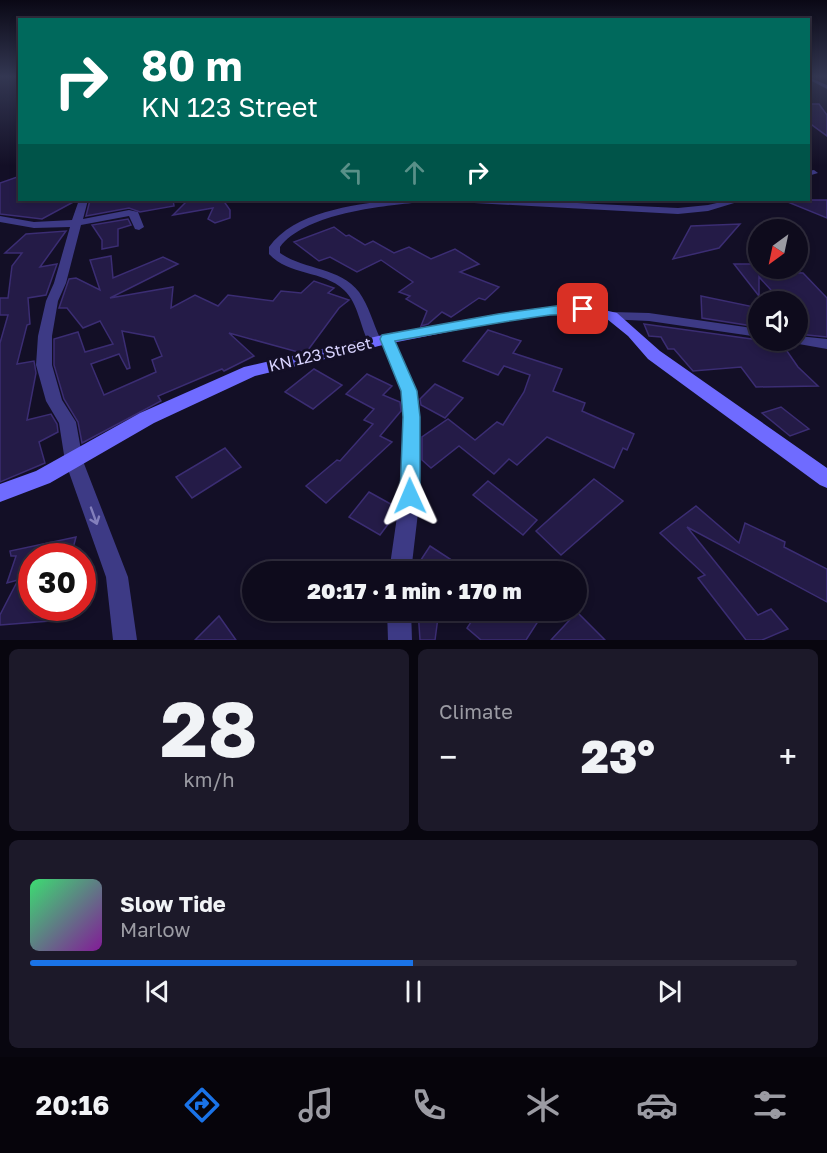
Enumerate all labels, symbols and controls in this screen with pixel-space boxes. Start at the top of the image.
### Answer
text: 80 m [141,40,242,90]
icon: right [42,42,120,120]
text: KN 123 Street [141,91,318,123]
icon: left [335,156,368,189]
icon: ahead [398,156,431,189]
icon: right [461,156,494,189]
north arrow [748,219,808,279]
map controls [748,219,808,351]
pin [557,283,608,334]
button: sound [748,291,808,351]
icon: arrive [566,292,599,325]
street label: KN 123 Street [267,332,373,376]
position arrow [378,464,442,528]
one-way arrow [90,506,101,525]
speed limit sign: 30 [18,543,96,621]
text: 20:17 · 1 min · 170 m [307,577,522,604]
text: 28 [160,681,258,774]
text: Climate [439,699,513,723]
text: 23° [581,729,655,783]
text: − [439,737,457,776]
text: + [779,737,797,776]
text: km/h [184,767,234,791]
text: Slow Tide [120,890,226,917]
text: Marlow [120,917,191,941]
icon: previous [141,975,174,1008]
icon: pause [397,975,430,1008]
icon: next [653,975,686,1008]
icon: directions [181,1084,223,1126]
icon: music [295,1084,337,1126]
icon: phone [408,1084,450,1126]
icon: climate [522,1084,564,1126]
icon: car [636,1084,678,1126]
icon: filters [749,1084,791,1126]
text: 20:16 [36,1089,110,1121]

